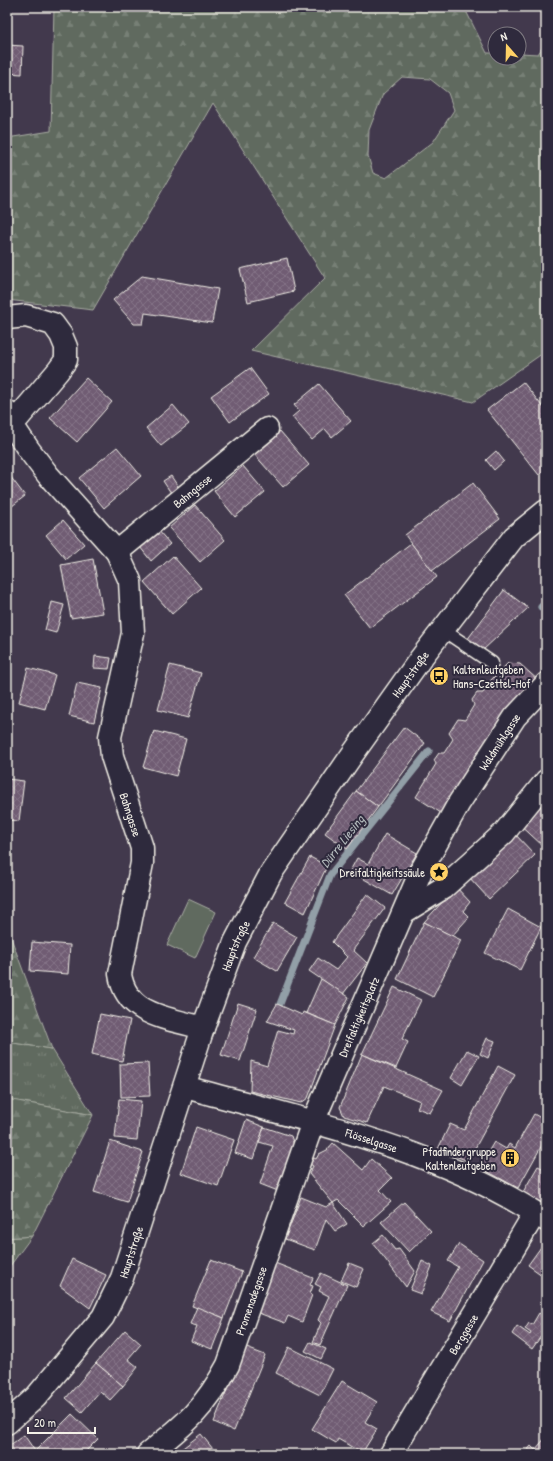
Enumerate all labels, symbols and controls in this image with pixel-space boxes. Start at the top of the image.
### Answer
north arrow [487,26,527,66]
text: N [498,29,509,44]
street label: Bahngasse [169,469,215,511]
street label: Hauptstraße [387,647,433,700]
place label: Kaltenleutgeben Hans-Czettel-Hof [453,661,531,692]
bus stop icon: Kaltenleutgeben Hans-Czettel-Hof [428,665,450,687]
street label: Waldmühlgasse [474,708,524,773]
street label: Bahngasse [116,790,146,839]
water label: Dürre Liesing [316,810,370,872]
place icon: Dreifaltigkeitssäule [428,861,450,883]
place label: Dreifaltigkeitssäule [340,864,425,881]
street label: Hauptstraße [217,917,254,973]
street label: Dreifaltigkeitsplatz [334,974,383,1059]
street label: Flösselgasse [343,1123,400,1156]
place label: Pfadfindergruppe Kaltenleutgeben [422,1143,496,1174]
building icon: Pfadfindergruppe Kaltenleutgeben [499,1147,521,1169]
street label: Hauptstraße [114,1224,147,1280]
street label: Promenadegasse [231,1264,270,1337]
street label: Berggasse [444,1310,482,1357]
scale bar [28,1409,95,1435]
text: 20 m [34,1414,56,1431]

